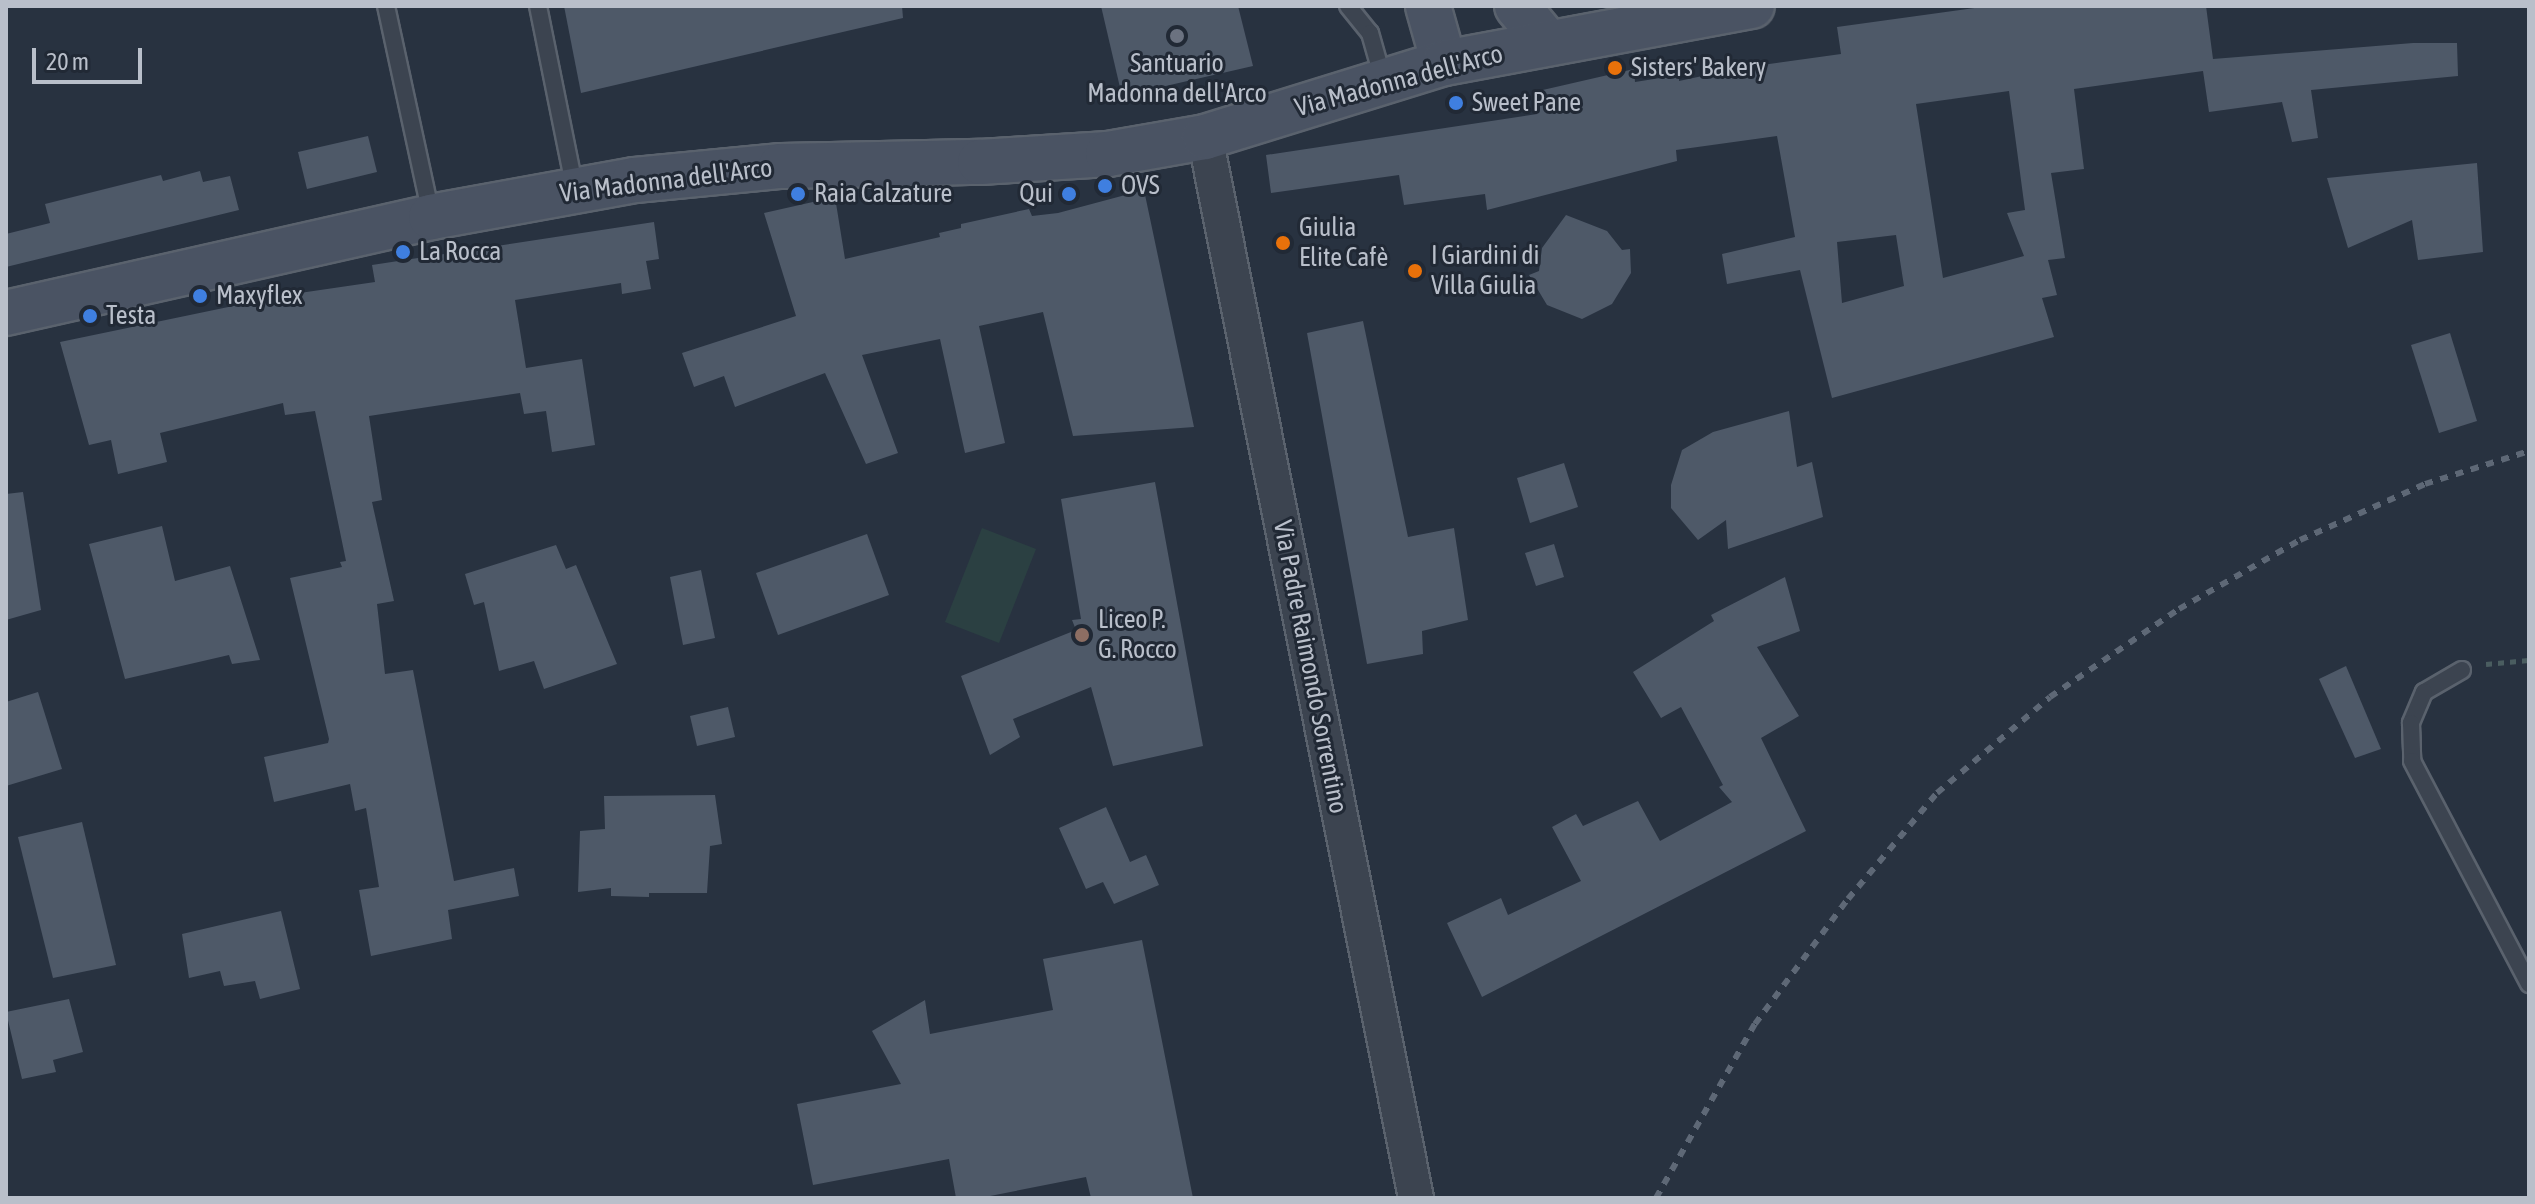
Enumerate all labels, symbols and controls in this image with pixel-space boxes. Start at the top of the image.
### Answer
marker: Santuario Madonna dell'Arco [1168,27,1186,45]
scale bar [36,32,146,82]
street label: Via Madonna dell'Arco [1292,38,1506,124]
text: 20 m [46,48,89,75]
place label: Santuario Madonna dell'Arco [1087,48,1267,110]
place label: Sisters' Bakery [1631,52,1766,84]
marker: Sisters' Bakery [1606,59,1624,77]
place label: Sweet Pane [1472,87,1581,119]
marker: Sweet Pane [1447,94,1465,112]
street label: Via Madonna dell'Arco [558,152,774,210]
place label: OVS [1121,170,1160,202]
marker: OVS [1096,177,1114,195]
place label: Raia Calzature [814,178,952,210]
place label: Qui [1019,178,1053,210]
marker: Raia Calzature [789,185,807,203]
marker: Qui [1060,185,1078,203]
place label: Giulia Elite Cafè [1299,212,1388,274]
marker: Giulia Elite Cafè [1274,234,1292,252]
place label: La Rocca [419,236,501,268]
place label: I Giardini di Villa Giulia [1431,240,1539,302]
marker: La Rocca [394,243,412,261]
marker: I Giardini di Villa Giulia [1406,262,1424,280]
place label: Maxyflex [216,280,303,312]
marker: Maxyflex [191,287,209,305]
place label: Testa [106,300,156,332]
marker: Testa [81,307,99,325]
street label: Via Padre Raimondo Sorrentino [1266,518,1354,816]
place label: Liceo P. G. Rocco [1098,604,1177,666]
marker: Liceo P. G. Rocco [1073,626,1091,644]

